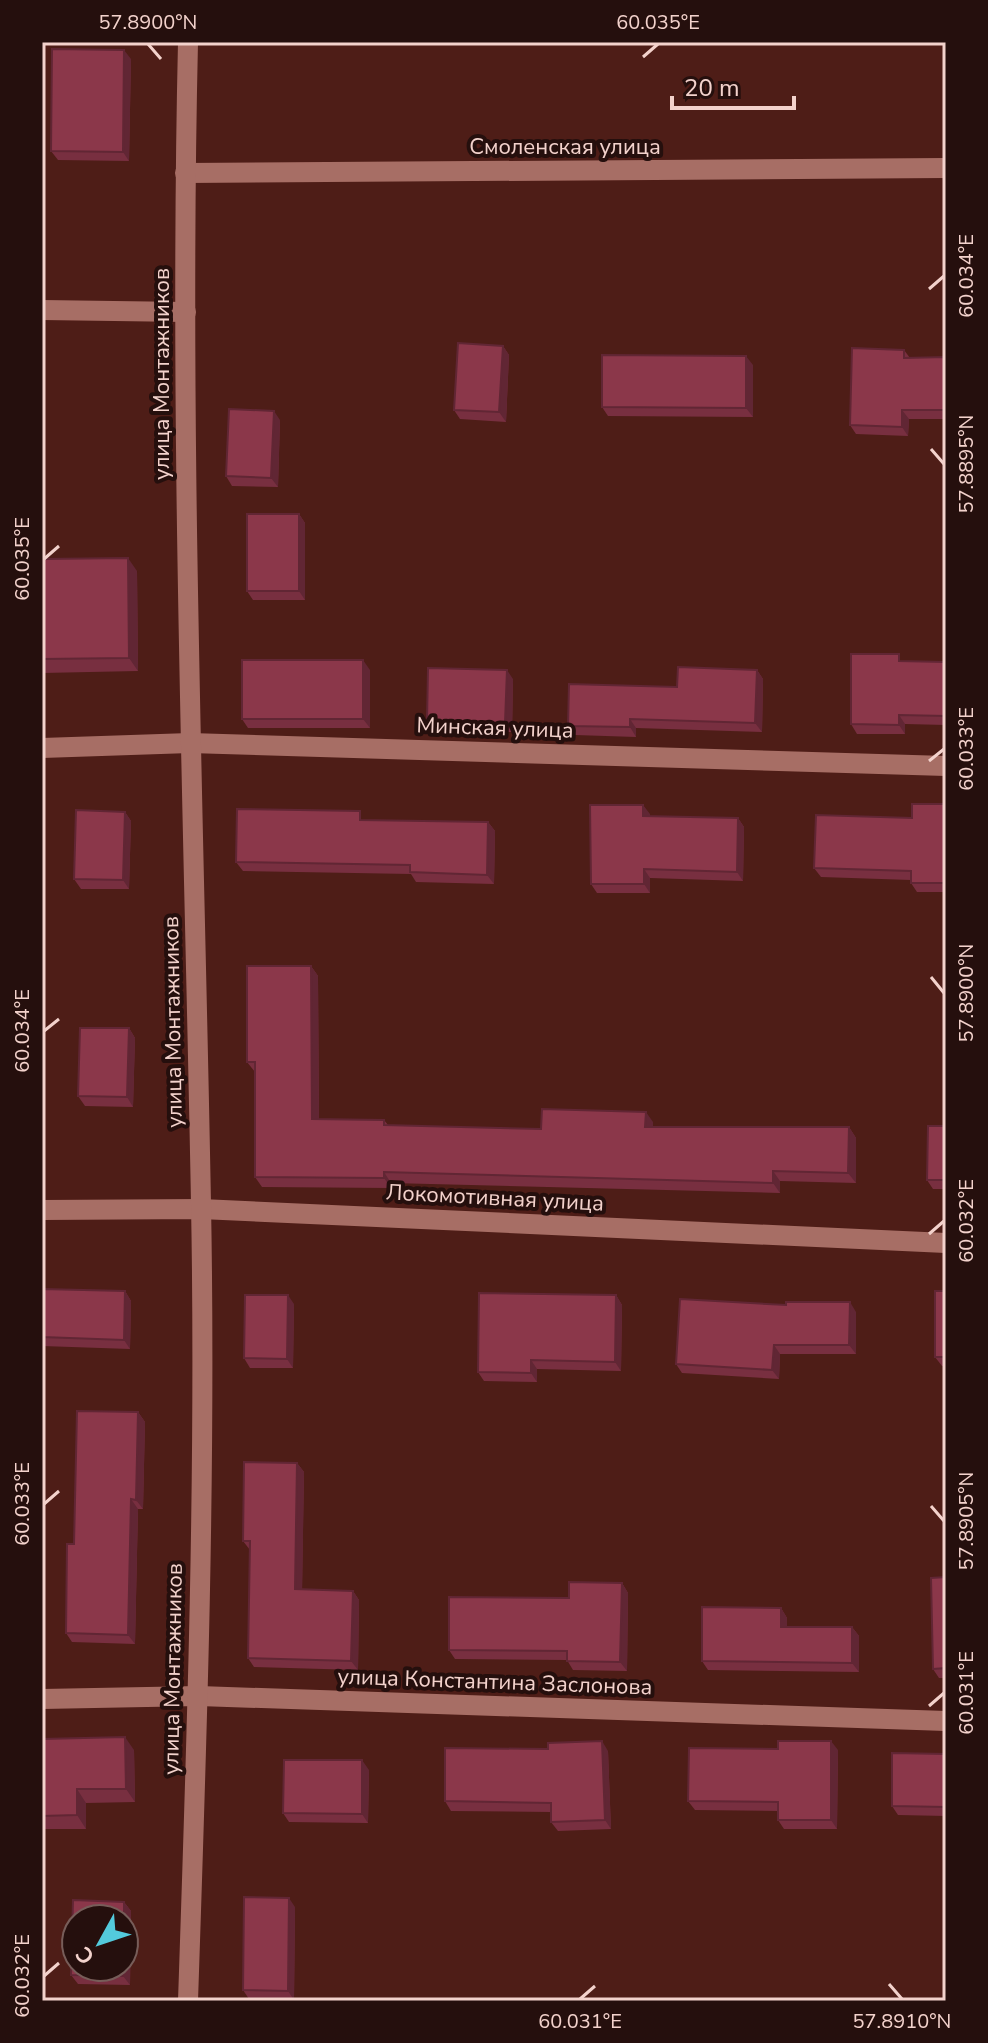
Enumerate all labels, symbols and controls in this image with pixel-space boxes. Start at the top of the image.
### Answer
text: 57.8900°N [99,9,197,36]
text: 60.035°E [616,9,700,36]
scale bar [672,60,794,110]
text: 20 m [684,72,740,104]
street label: Смоленская улица [469,132,661,162]
text: 60.034°E [953,234,980,318]
street label: улица Монтажников [147,268,177,480]
text: 57.8895°N [953,415,980,513]
text: 60.035°E [9,517,36,601]
text: 60.033°E [953,707,980,791]
street label: Минская улица [416,710,574,746]
street label: улица Монтажников [156,916,190,1128]
text: 57.8900°N [953,944,980,1042]
text: 60.034°E [9,989,36,1073]
street label: Локомотивная улица [385,1177,605,1219]
text: 60.032°E [953,1179,980,1263]
text: 60.033°E [9,1462,36,1546]
text: 57.8905°N [953,1472,980,1570]
street label: улица Монтажников [156,1563,190,1775]
text: 60.031°E [953,1651,980,1735]
street label: улица Константина Заслонова [337,1662,653,1702]
north arrow [60,1903,140,1983]
text: 60.032°E [9,1934,36,2018]
text: С [69,1940,102,1971]
text: 60.031°E [538,2008,622,2035]
text: 57.8910°N [853,2008,951,2035]

